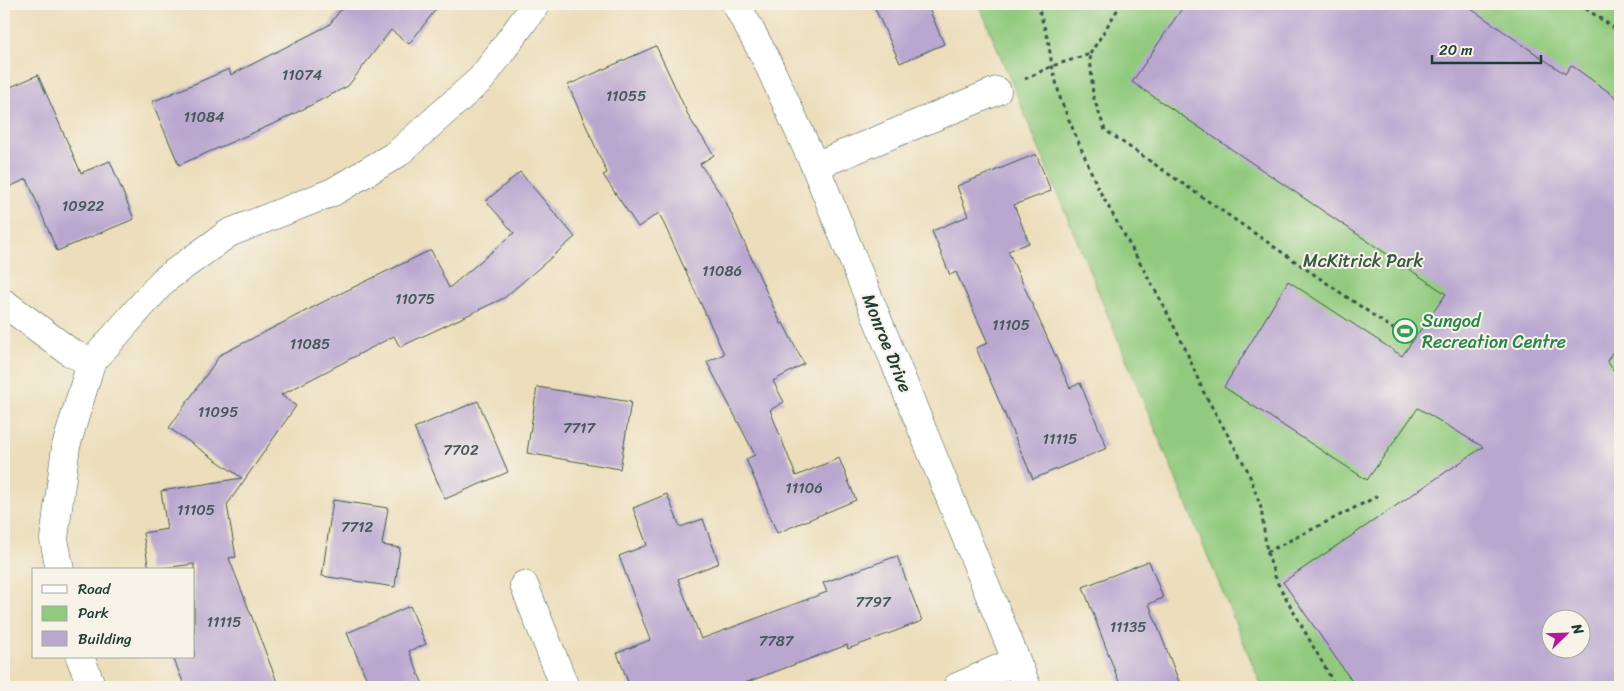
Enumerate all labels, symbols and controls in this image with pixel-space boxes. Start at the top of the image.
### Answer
scale bar [1432,32,1540,64]
text: 20 m [1439,37,1473,63]
house number: 11074 [282,62,322,88]
house number: 11055 [606,83,646,109]
house number: 11084 [184,104,224,130]
house number: 10922 [62,193,105,219]
park label: McKitrick Park [1303,245,1423,277]
house number: 11086 [702,258,742,284]
house number: 11075 [395,286,435,312]
street label: Monroe Drive [853,289,921,397]
place label: Sungod Recreation Centre [1422,305,1566,358]
house number: 11105 [992,312,1030,338]
sports icon: Sungod Recreation Centre [1392,318,1418,344]
house number: 11085 [290,331,330,357]
house number: 11095 [198,399,238,425]
house number: 7717 [563,415,596,441]
house number: 11115 [1043,426,1077,452]
house number: 7702 [443,437,479,463]
house number: 11106 [785,475,823,501]
house number: 11105 [177,497,215,523]
house number: 7712 [341,514,373,540]
legend [32,568,195,658]
text: Road [78,576,111,602]
house number: 7797 [856,589,892,615]
text: Park [78,600,109,626]
north arrow [1542,608,1592,658]
house number: 11115 [207,609,241,635]
house number: 11135 [1110,614,1146,640]
text: N [1564,619,1591,639]
text: Building [78,626,132,652]
house number: 7787 [759,628,795,654]

